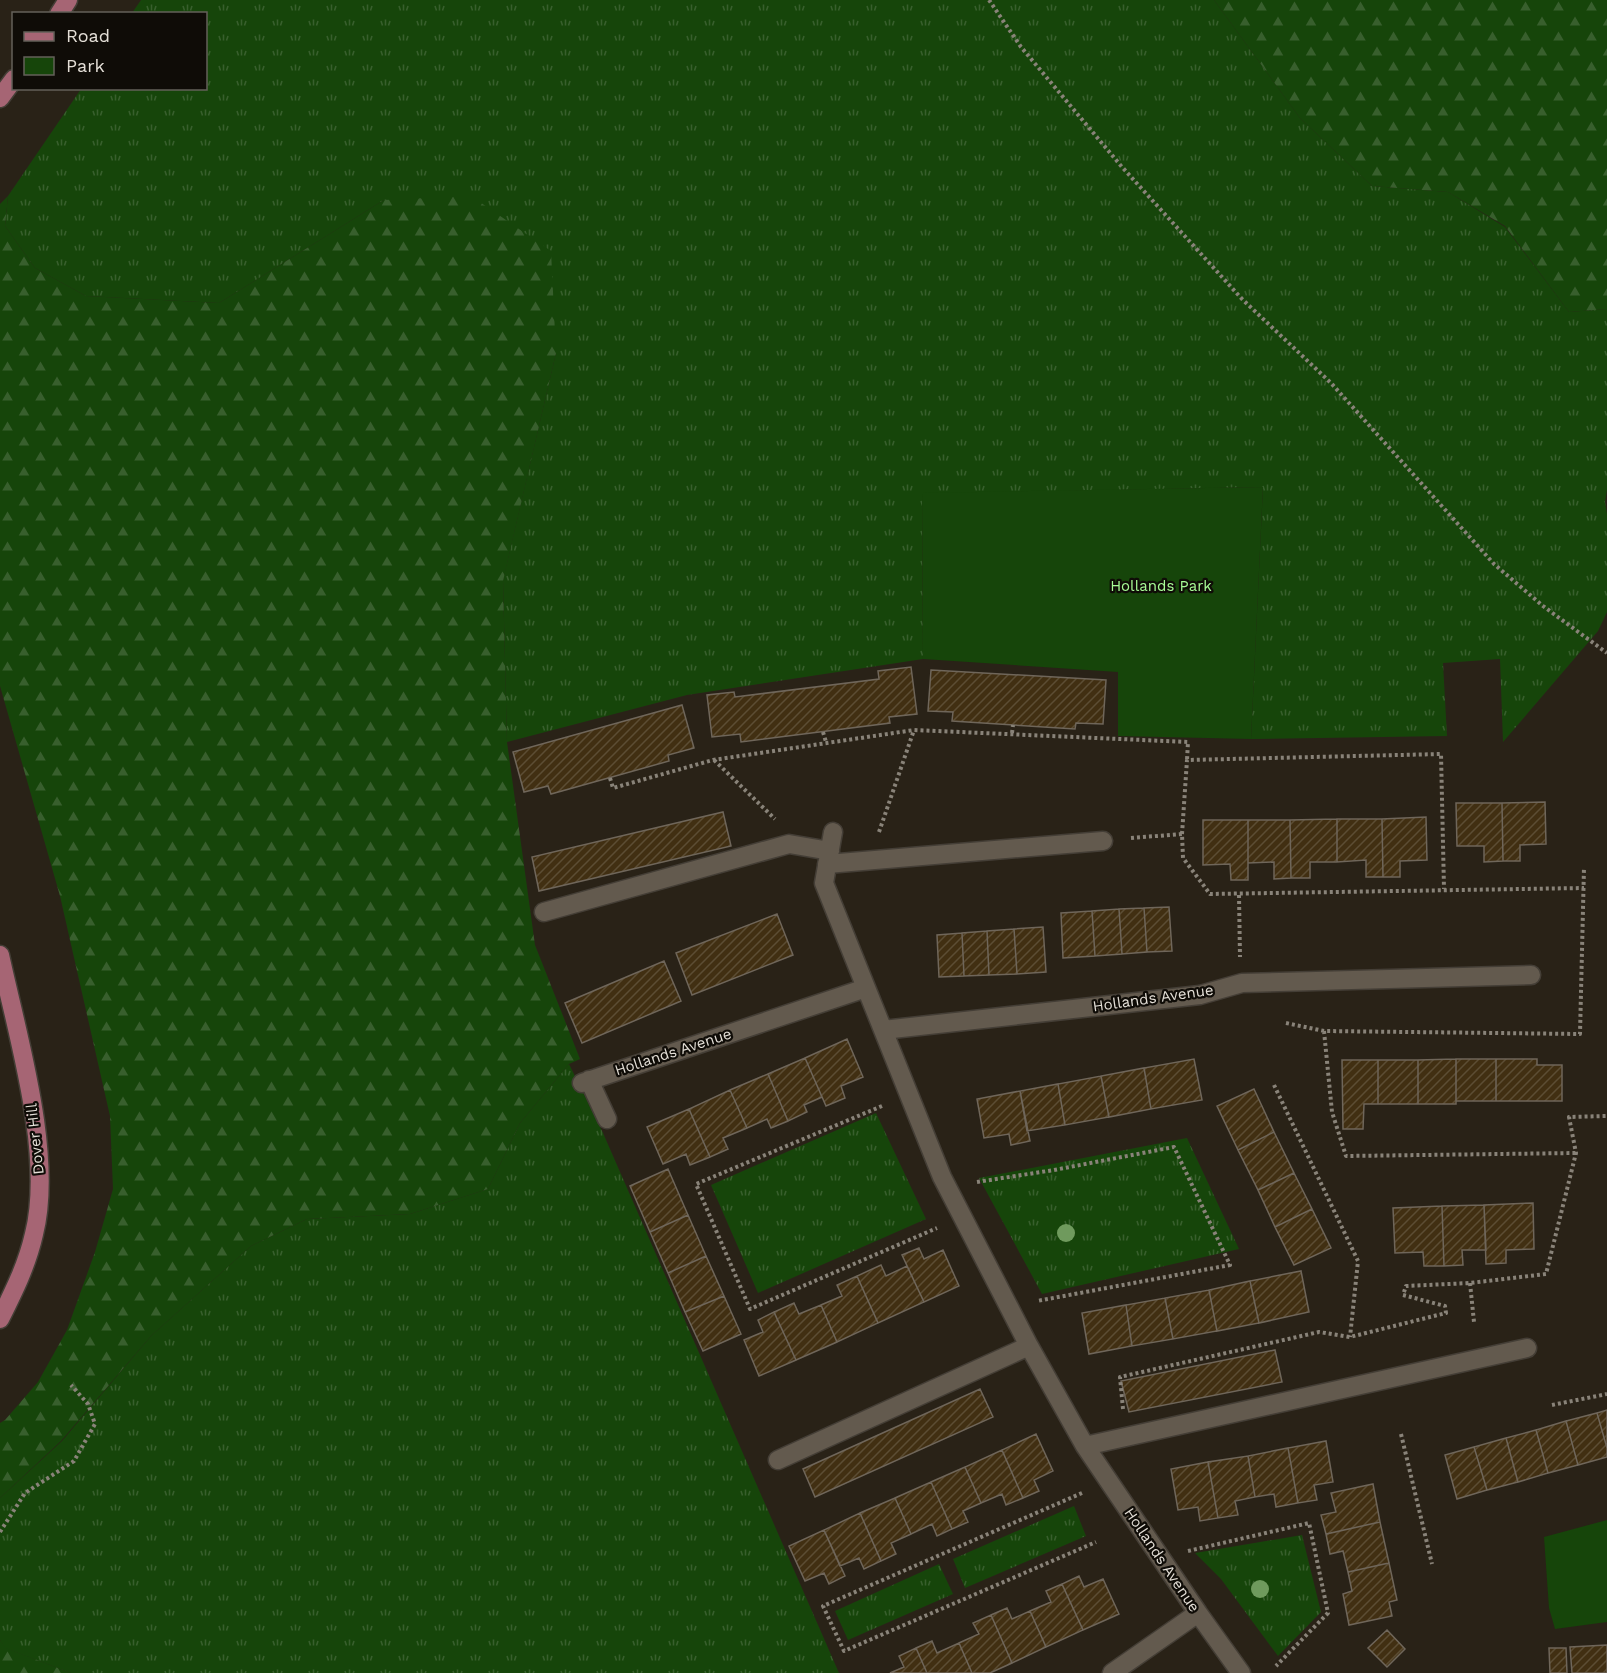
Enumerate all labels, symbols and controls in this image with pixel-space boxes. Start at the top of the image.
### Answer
legend [12,12,207,90]
text: Road [66,25,110,46]
text: Park [66,55,105,76]
park label: Hollands Park [1110,577,1212,595]
street label: Hollands Avenue [1091,981,1215,1015]
street label: Hollands Avenue [612,1025,734,1079]
street label: Dover Hill [22,1102,48,1175]
street label: Hollands Avenue [1121,1505,1203,1615]

